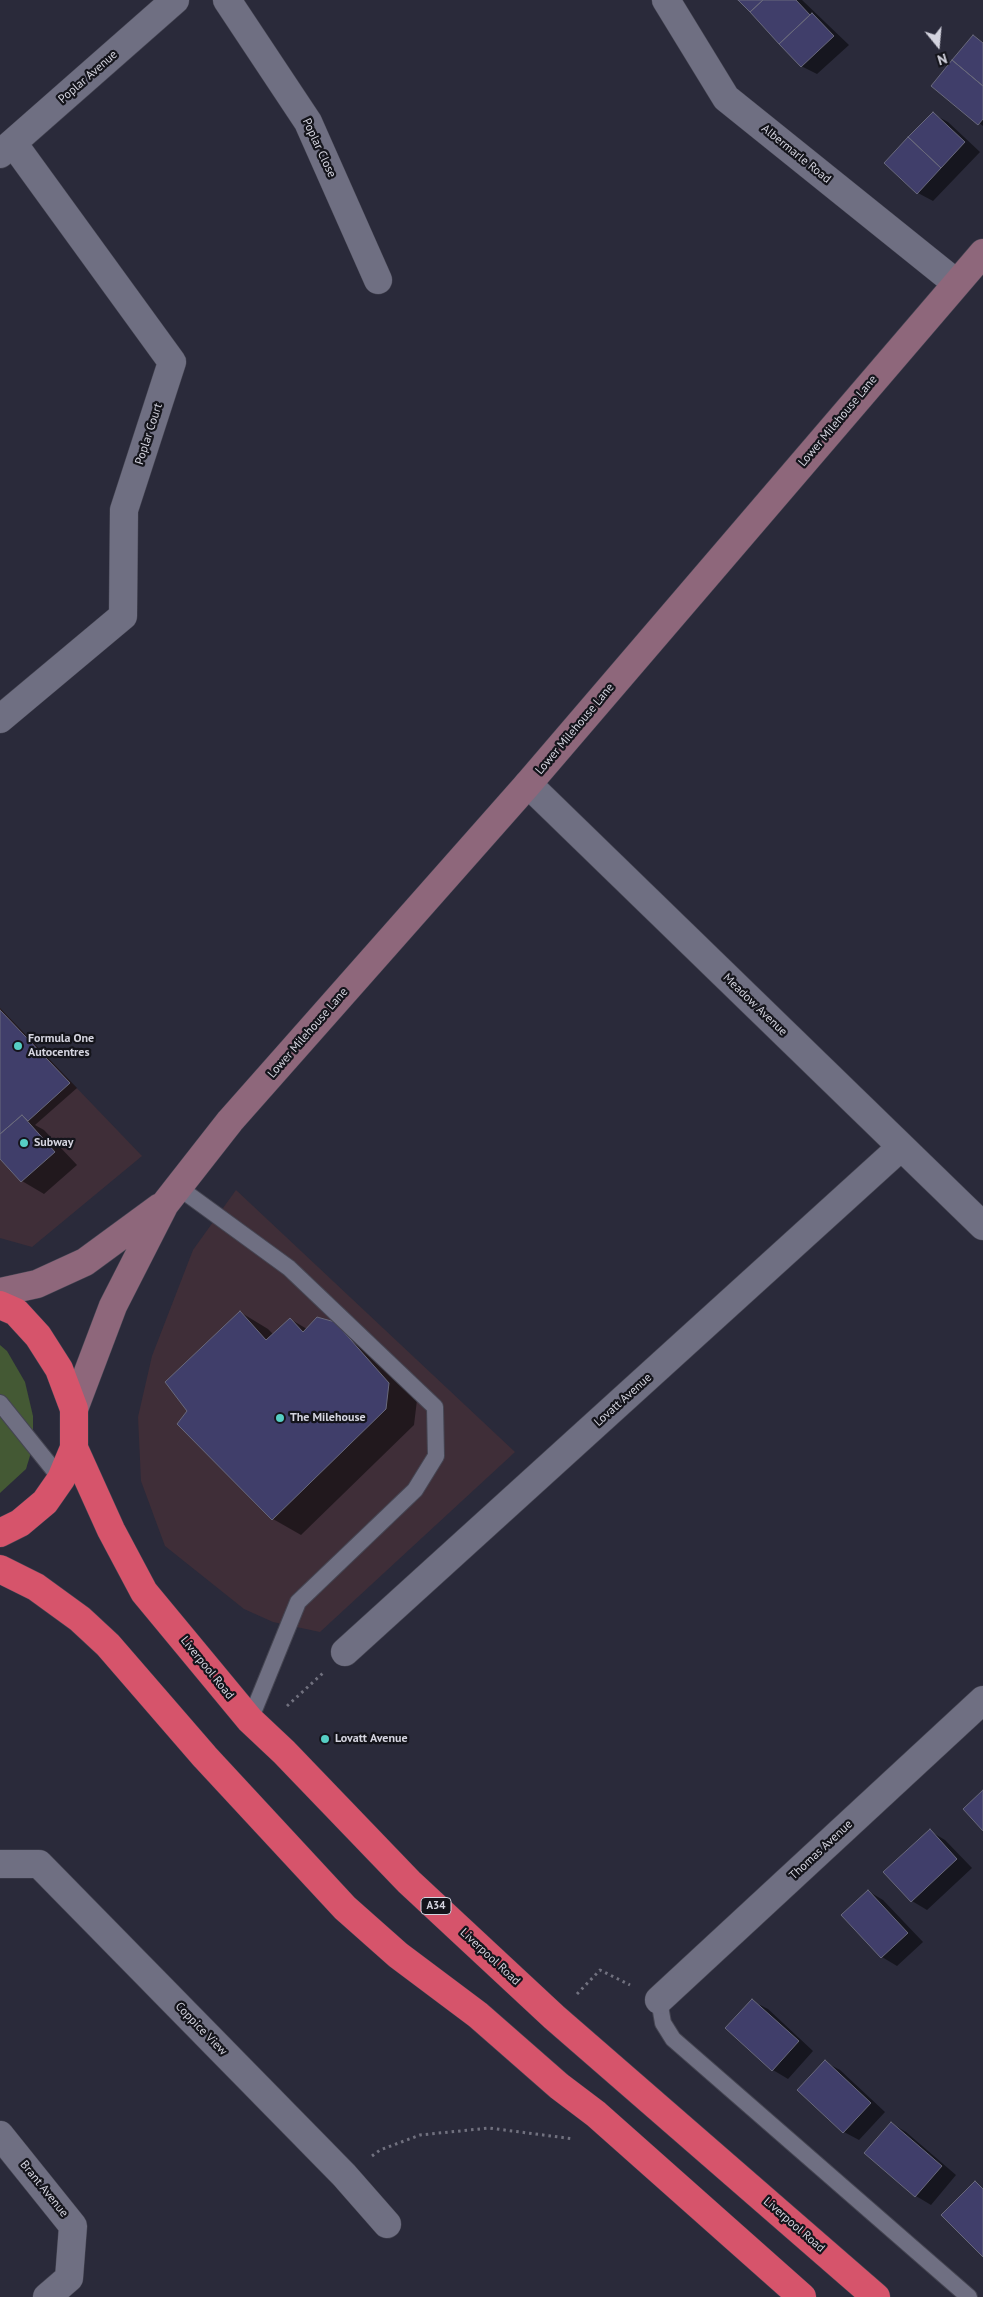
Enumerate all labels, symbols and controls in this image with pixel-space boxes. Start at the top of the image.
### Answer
north arrow [913,20,963,70]
street label: Poplar Avenue [56,47,120,107]
text: N [935,49,949,69]
street label: Poplar Close [299,116,339,180]
street label: Albermarle Road [758,122,834,186]
street label: Lower Milehouse Lane [796,372,880,470]
street label: Poplar Court [132,401,166,467]
street label: Lower Milehouse Lane [533,680,617,778]
street label: Meadow Avenue [720,971,790,1039]
street label: Lower Milehouse Lane [265,985,351,1081]
place label: Formula One Autocentres [28,1032,94,1060]
marker: Formula One Autocentres [12,1040,24,1052]
place label: Subway [34,1136,73,1150]
marker: Subway [18,1137,30,1149]
street label: Lovatt Avenue [591,1370,655,1430]
place label: The Milehouse [290,1411,366,1425]
marker: The Milehouse [274,1412,286,1424]
street label: Liverpool Road [177,1634,237,1702]
place label: Lovatt Avenue [335,1732,407,1746]
marker: Lovatt Avenue [319,1733,331,1745]
street label: Thomas Avenue [786,1817,856,1883]
road number: A34 [421,1898,451,1914]
street label: Liverpool Road [457,1926,523,1988]
street label: Coppice View [172,1999,230,2059]
street label: Brant Avenue [17,2158,71,2220]
street label: Liverpool Road [760,2194,828,2256]

